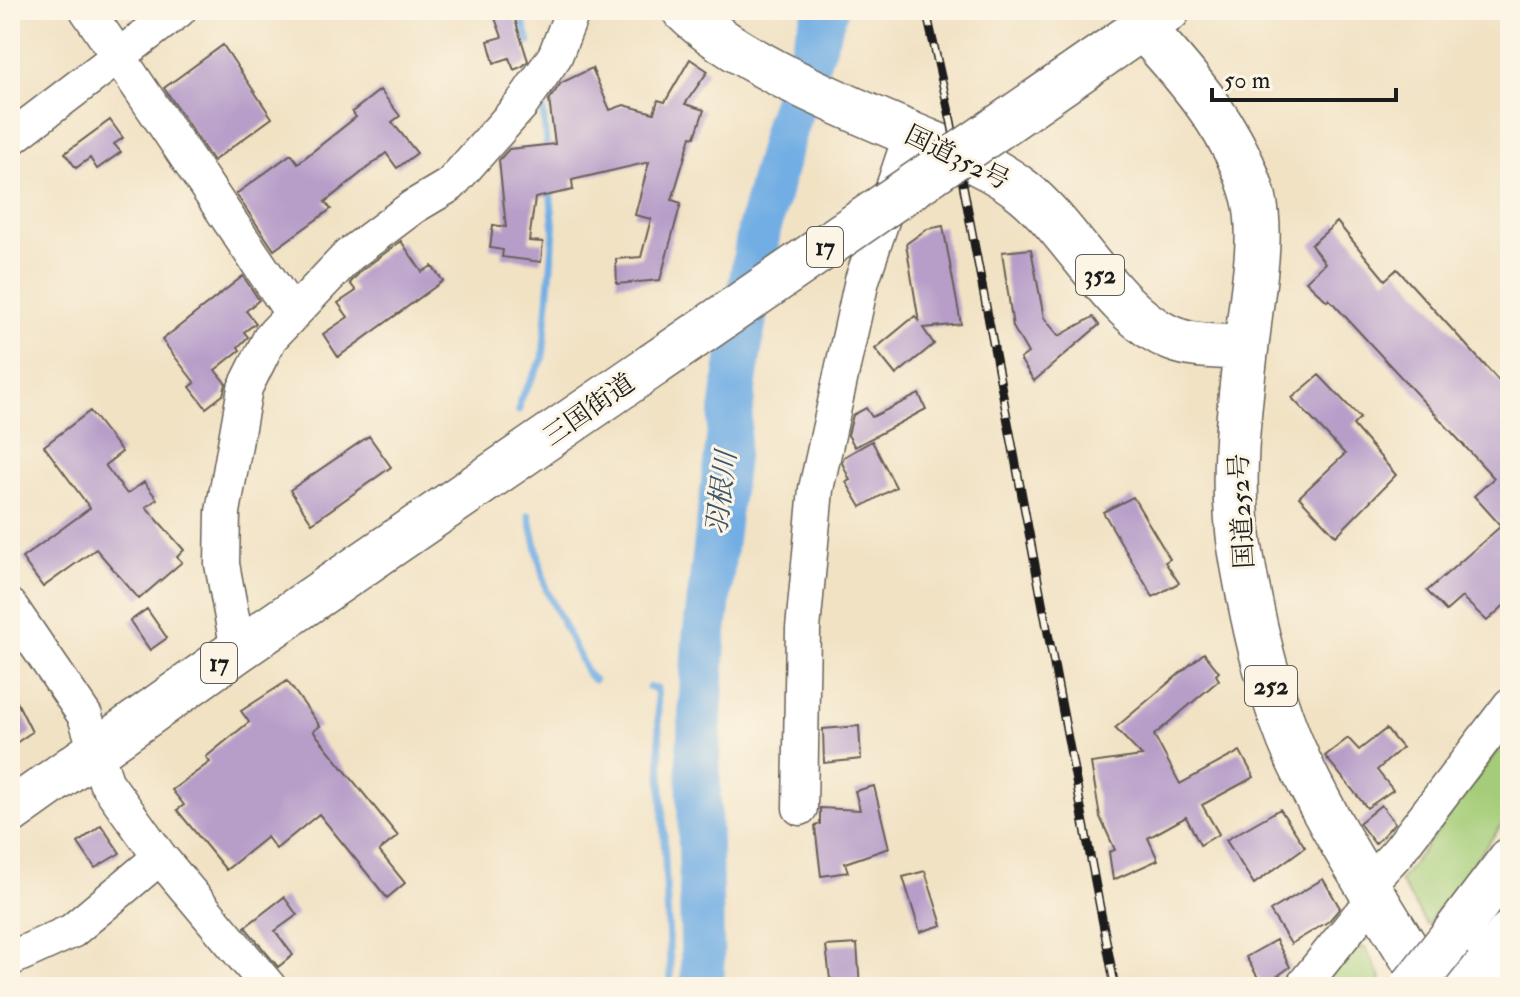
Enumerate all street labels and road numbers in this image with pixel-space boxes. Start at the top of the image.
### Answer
street label: 国道352号 [899,119,1015,197]
road number: 17 [807,227,843,267]
road number: 352 [1076,255,1124,295]
street label: 三国街道 [537,367,641,453]
street label: 国道252号 [1223,452,1261,570]
road number: 17 [201,643,237,683]
road number: 252 [1245,666,1297,706]

